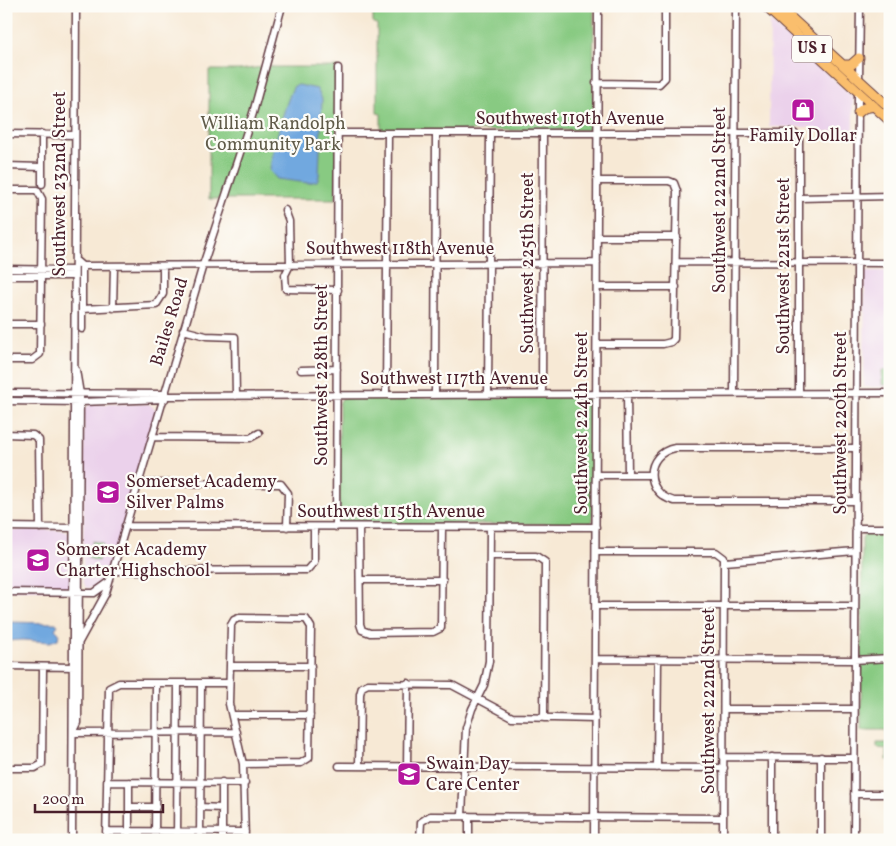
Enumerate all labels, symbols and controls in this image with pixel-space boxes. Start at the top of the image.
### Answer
road number: US 1 [792,36,832,62]
street label: Southwest 232nd Street [48,91,73,277]
shop icon: Family Dollar [790,97,816,123]
street label: Southwest 119th Avenue [476,107,664,132]
street label: Southwest 222nd Street [708,107,733,293]
park label: William Randolph Community Park [200,112,346,158]
place label: Family Dollar [749,124,857,149]
street label: Southwest 225th Street [516,172,541,354]
street label: Southwest 221st Street [772,177,797,355]
street label: Southwest 118th Avenue [306,237,494,262]
street label: Bailes Road [145,275,195,369]
street label: Southwest 228th Street [310,284,335,466]
street label: Southwest 224th Street [570,331,595,515]
street label: Southwest 220th Street [829,331,854,515]
street label: Southwest 117th Avenue [360,367,548,392]
place label: Somerset Academy Silver Palms [126,470,277,516]
school or university icon: Somerset Academy Silver Palms [95,479,121,505]
street label: Southwest 115th Avenue [297,500,485,525]
place label: Somerset Academy Charter Highschool [56,538,210,584]
school or university icon: Somerset Academy Charter Highschool [25,547,51,573]
street label: Southwest 222nd Street [697,608,722,794]
place label: Swain Day Care Center [426,752,520,798]
school or university icon: Swain Day Care Center [396,761,422,787]
scale bar [35,781,162,813]
text: 200 m [42,790,85,811]

